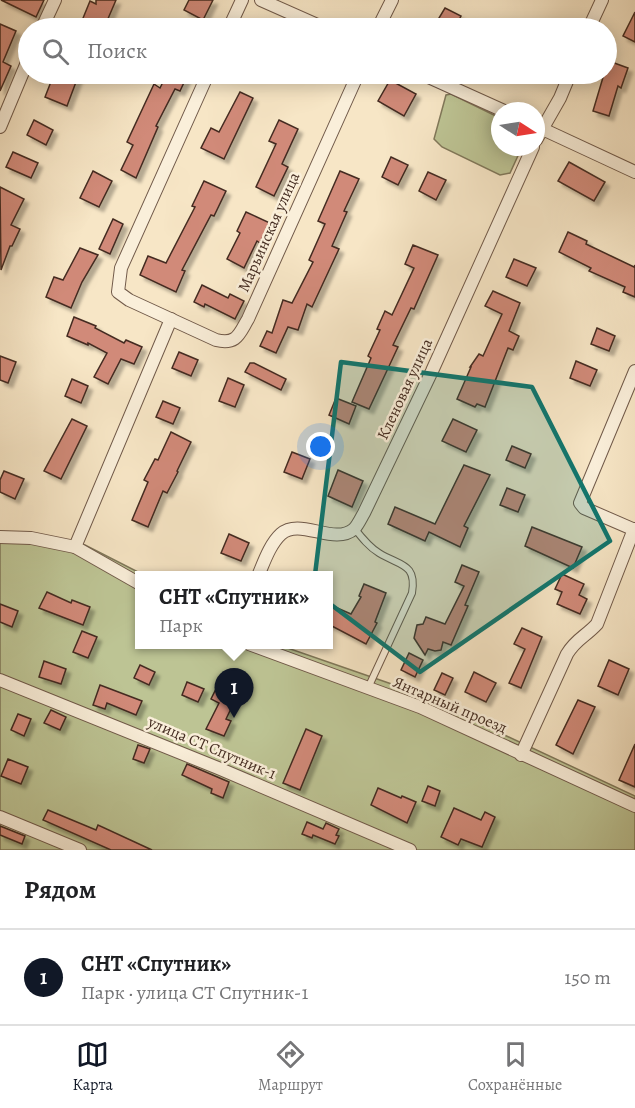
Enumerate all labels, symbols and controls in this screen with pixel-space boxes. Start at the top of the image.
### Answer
search box [18,18,617,84]
icon: search [39,35,72,68]
text: Поиск [87,36,147,66]
north arrow [491,102,545,156]
street label: Марьинская улица [233,168,306,295]
street label: Кленовая улица [372,334,438,443]
your location [306,432,335,461]
popup [135,571,333,649]
text: СНТ «Спутник» [159,582,309,612]
text: Парк [159,612,203,639]
pin: 1 [214,668,254,718]
street label: Янтарный проезд [390,671,511,739]
street label: улица СТ Спутник-1 [144,711,280,785]
text: Рядом [24,872,96,907]
text: СНТ «Спутник» [81,949,231,979]
text: 1 [40,964,47,991]
text: 150 m [564,964,611,991]
text: Парк · улица СТ Спутник-1 [81,979,308,1006]
tab: Карта [73,1038,113,1096]
tab: Маршрут [258,1038,323,1096]
tab: Сохранённые [468,1038,562,1096]

